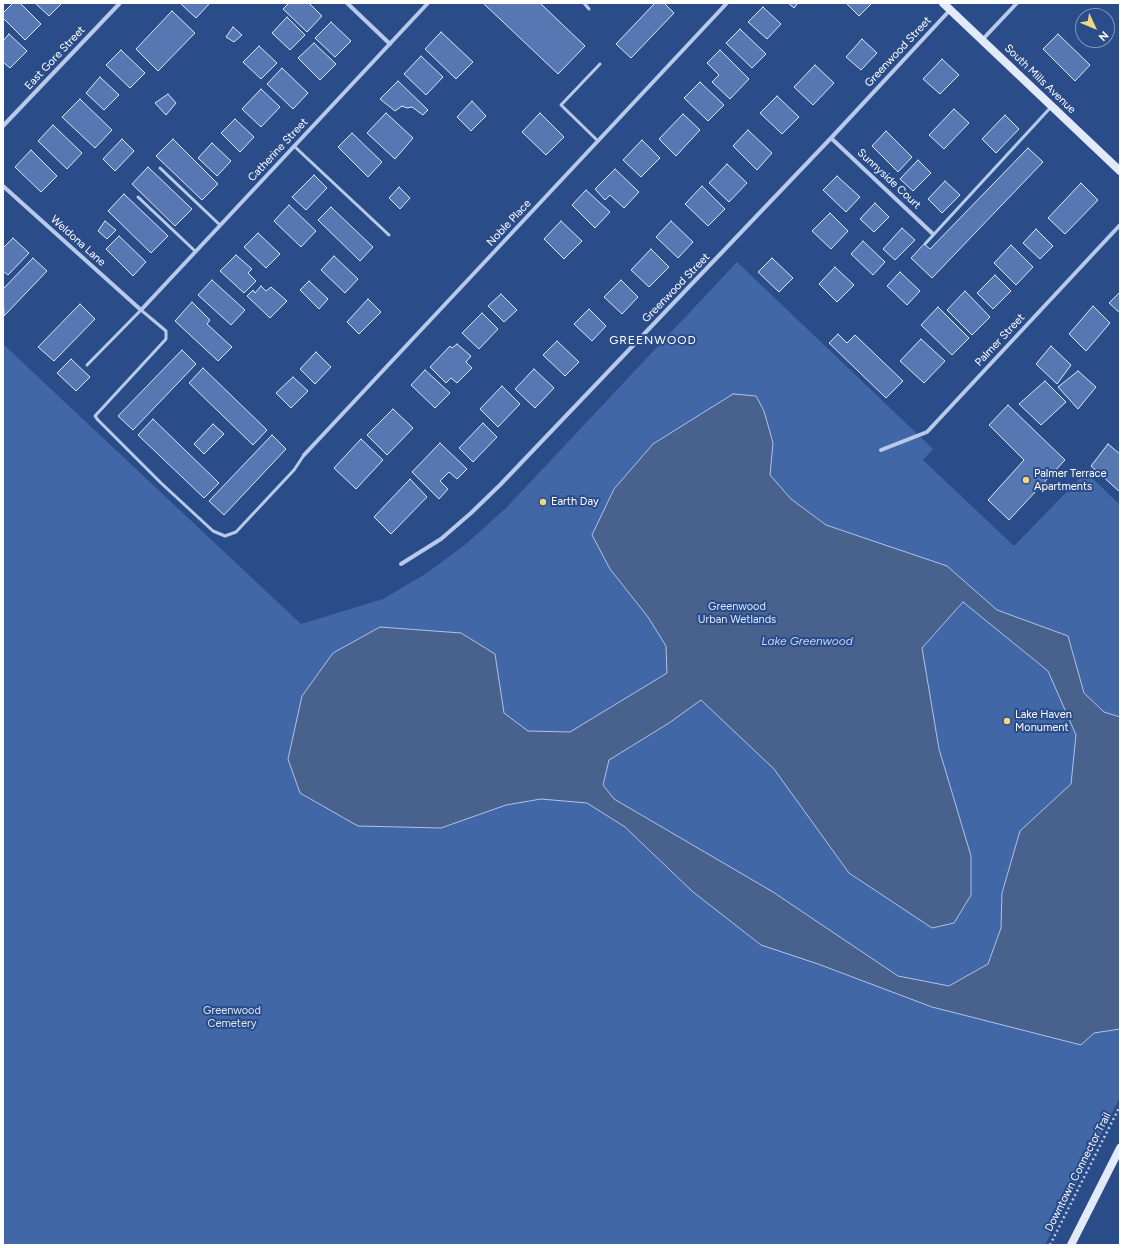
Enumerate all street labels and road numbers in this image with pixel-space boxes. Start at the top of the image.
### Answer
street label: Greenwood Street [862,14,934,90]
street label: East Gore Street [22,23,88,93]
street label: South Mills Avenue [1002,42,1078,116]
street label: Catherine Street [245,116,311,184]
street label: Sunnyside Court [854,146,924,212]
street label: Noble Place [484,197,534,249]
street label: Weldona Lane [48,213,108,269]
street label: Greenwood Street [640,251,712,325]
street label: Palmer Street [972,311,1028,369]
street label: Downtown Connector Trail [1042,1110,1114,1234]

